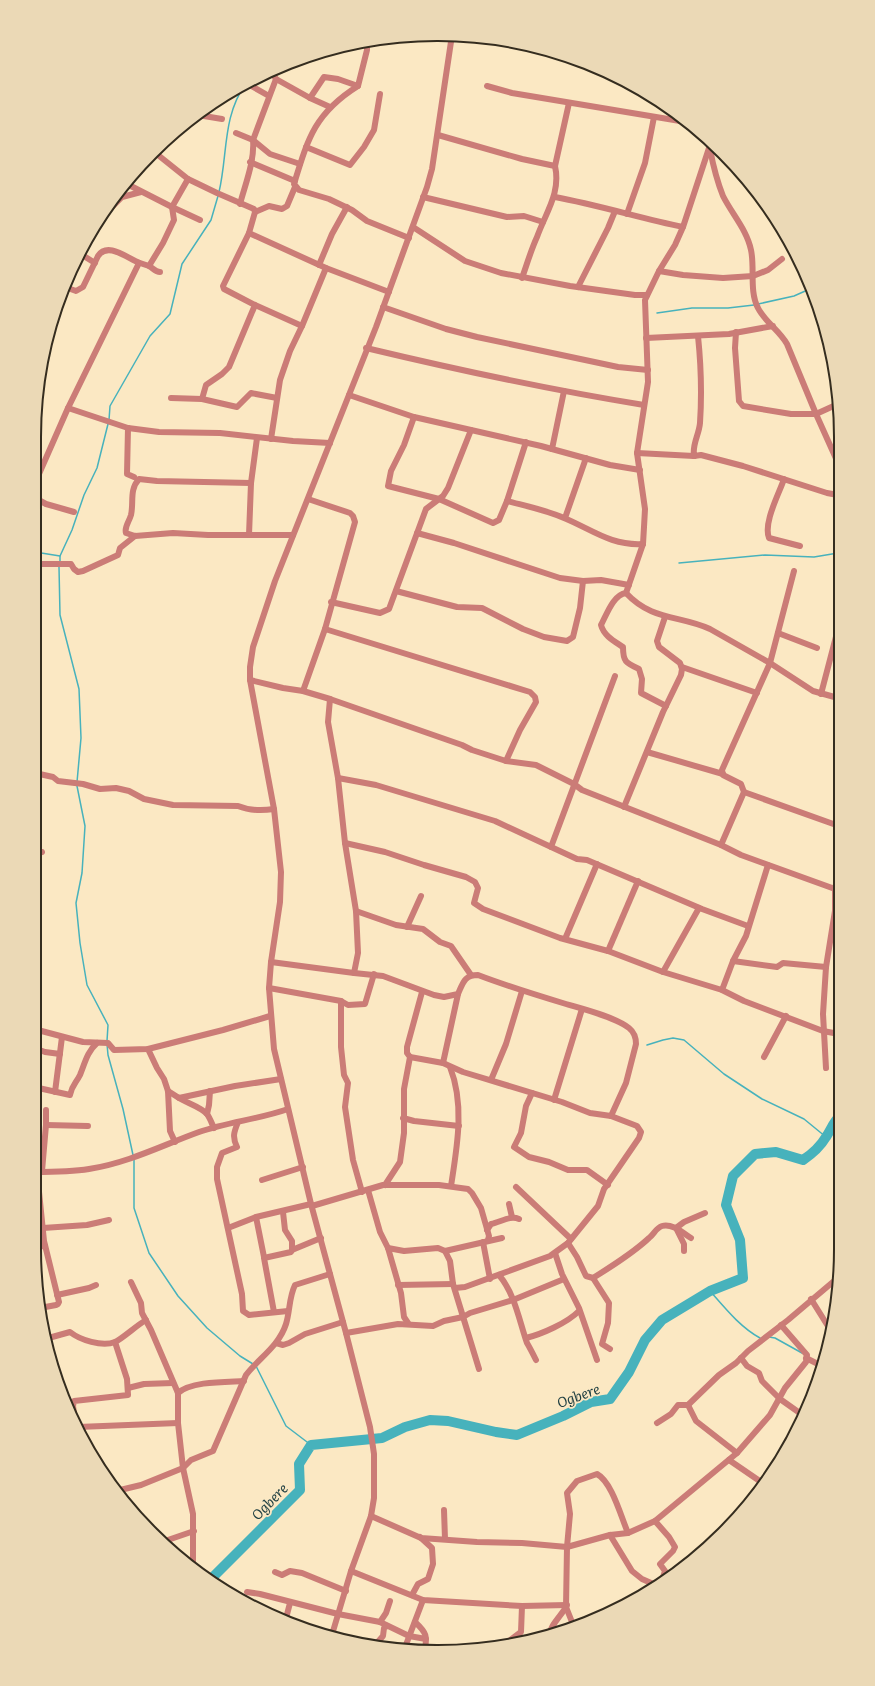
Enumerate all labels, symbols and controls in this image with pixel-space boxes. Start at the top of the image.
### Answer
water label: Ogbere [554,1378,603,1412]
water label: Ogbere [246,1478,292,1524]

